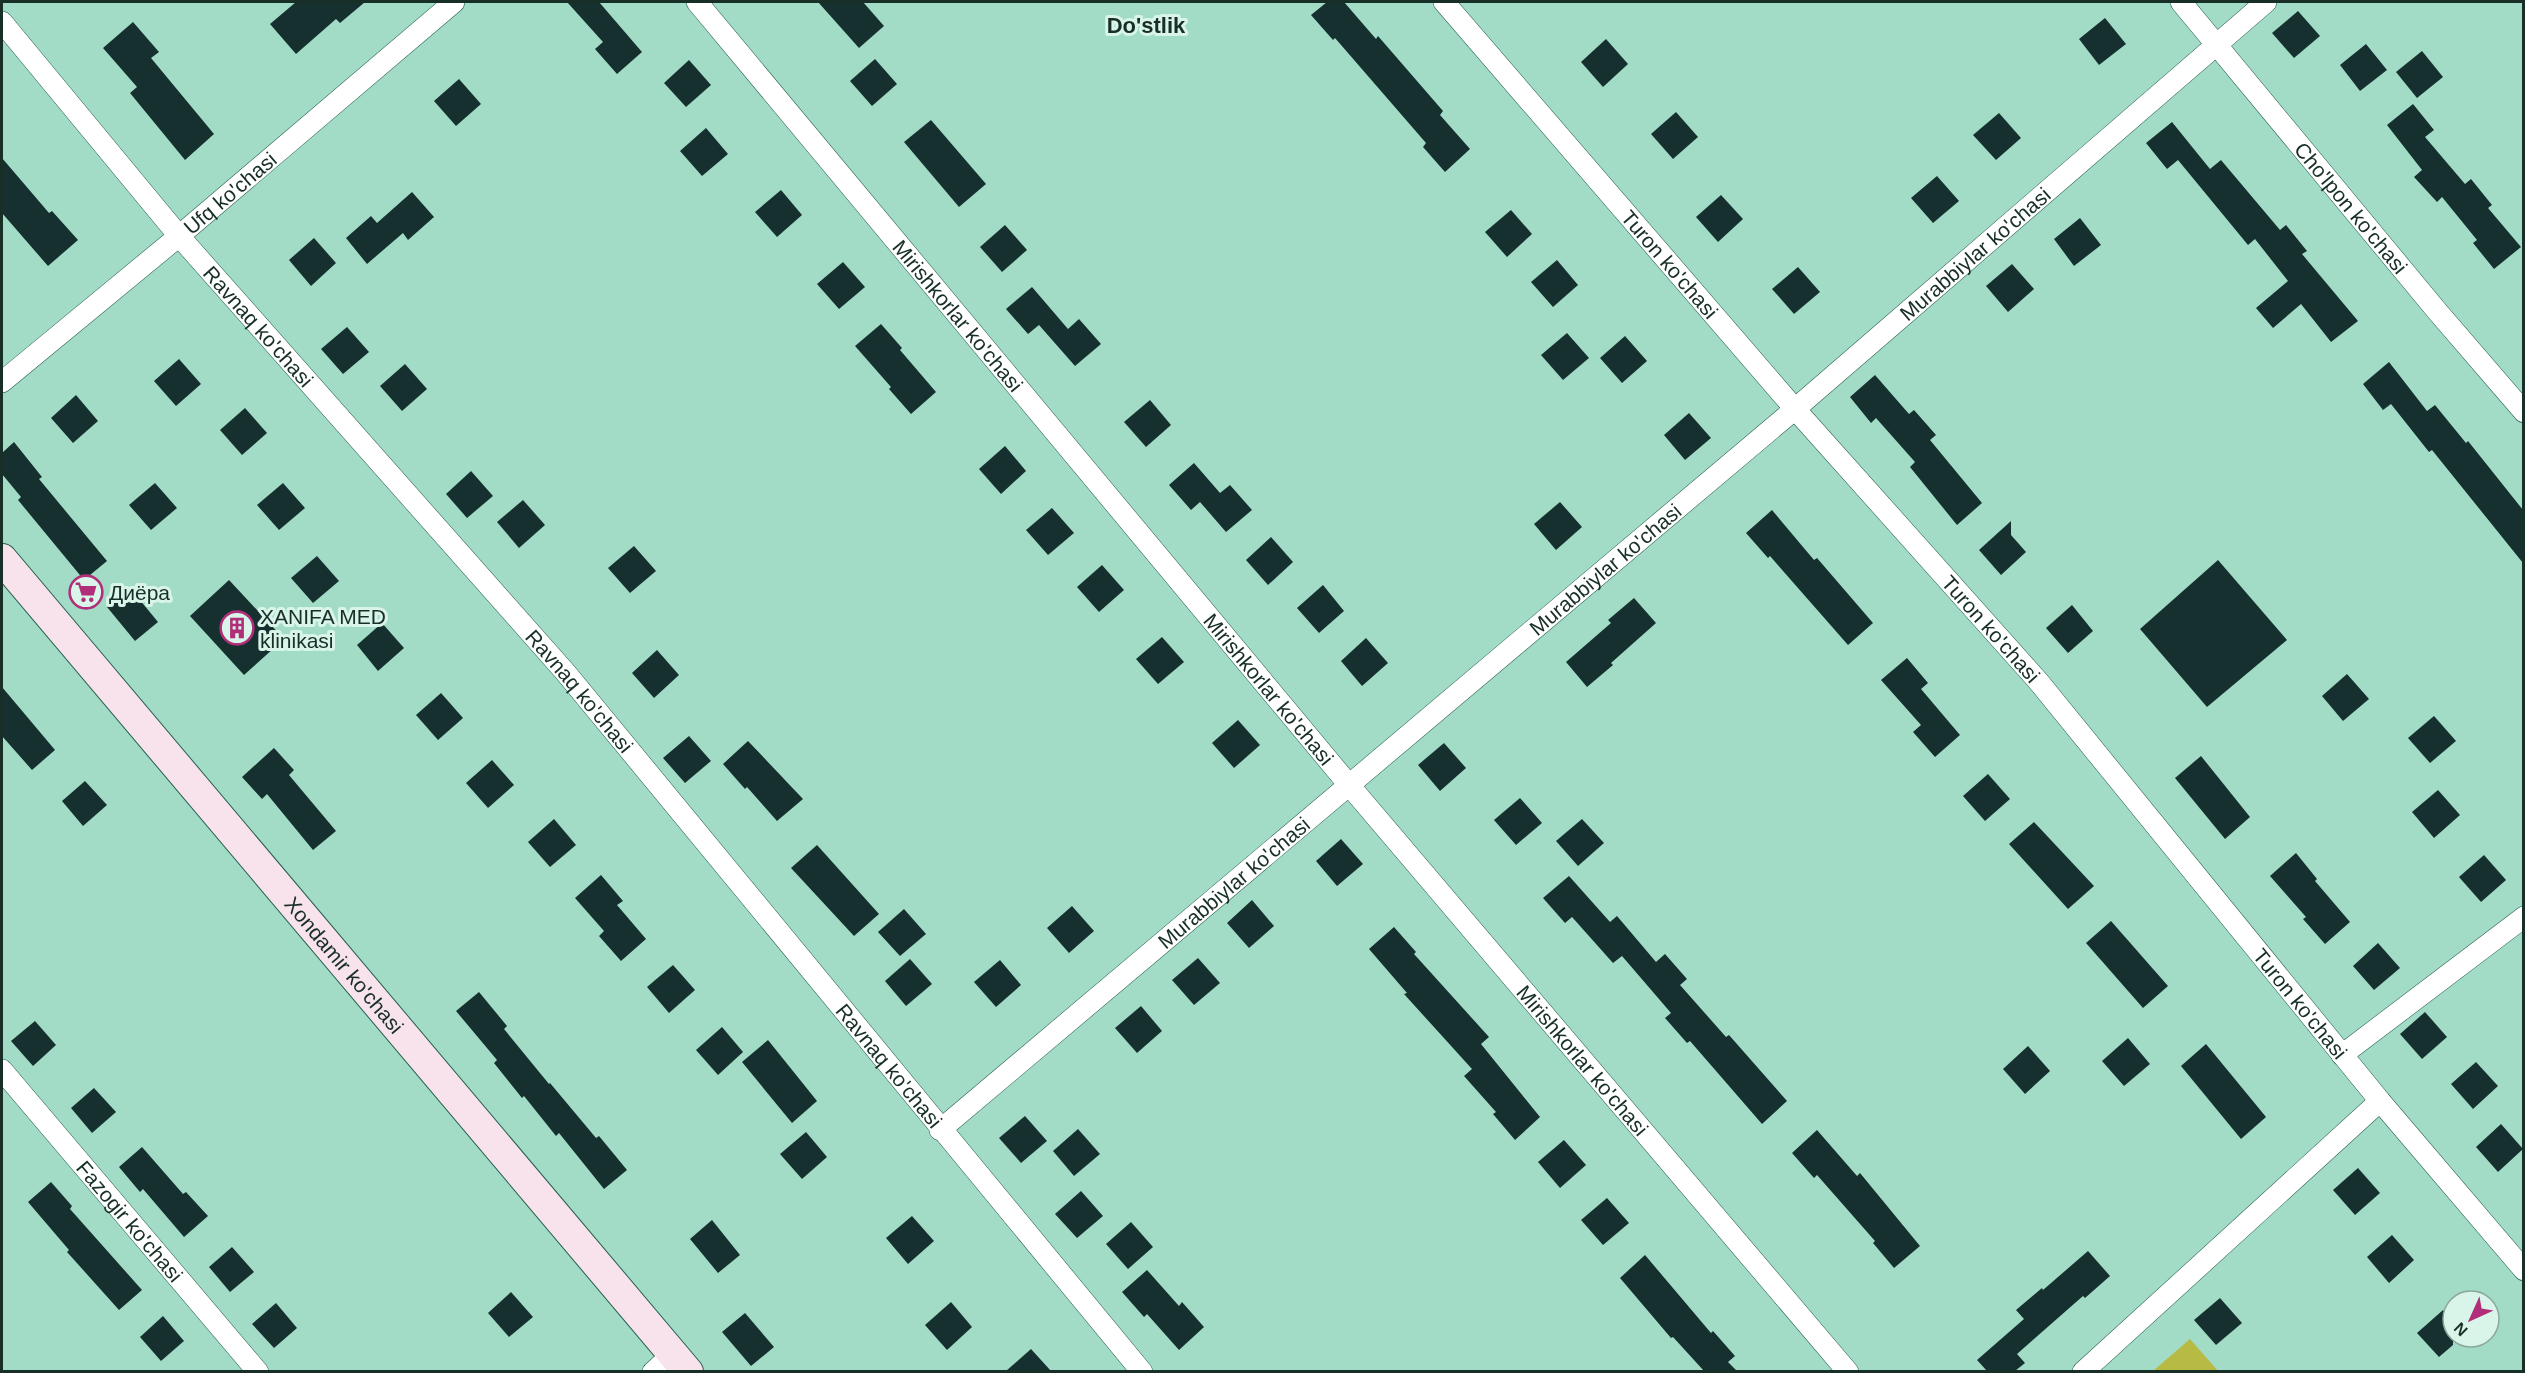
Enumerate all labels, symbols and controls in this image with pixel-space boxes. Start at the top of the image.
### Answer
district label: Do'stlik [1107,13,1186,38]
street label: Cho'lpon ko'chasi [2290,137,2412,278]
street label: Ufq ko'chasi [179,147,280,239]
street label: Murabbiylar ko'chasi [1895,183,2054,325]
street label: Turon ko'chasi [1617,205,1723,323]
street label: Mirishkorlar ko'chasi [889,235,1028,396]
street label: Ravnaq ko'chasi [199,261,318,391]
street label: Murabbiylar ko'chasi [1525,499,1685,639]
street label: Turon ko'chasi [1938,571,2045,687]
supermarket icon: Диёра [68,574,104,610]
place label: Диёра [109,581,170,604]
place label: XANIFA MED klinikasi [260,605,386,652]
street label: Mirishkorlar ko'chasi [1200,609,1339,769]
building icon: XANIFA MED klinikasi [219,610,255,646]
street label: Ravnaq ko'chasi [521,625,638,757]
street label: Murabbiylar ko'chasi [1153,812,1314,953]
street label: Xondamir ko'chasi [280,892,408,1038]
street label: Turon ko'chasi [2249,944,2352,1063]
street label: Mirishkorlar ko'chasi [1513,980,1653,1140]
street label: Ravnaq ko'chasi [832,999,947,1132]
street label: Fazogir ko'chasi [72,1156,188,1286]
north arrow [2441,1289,2501,1349]
text: N [2451,1319,2471,1339]

